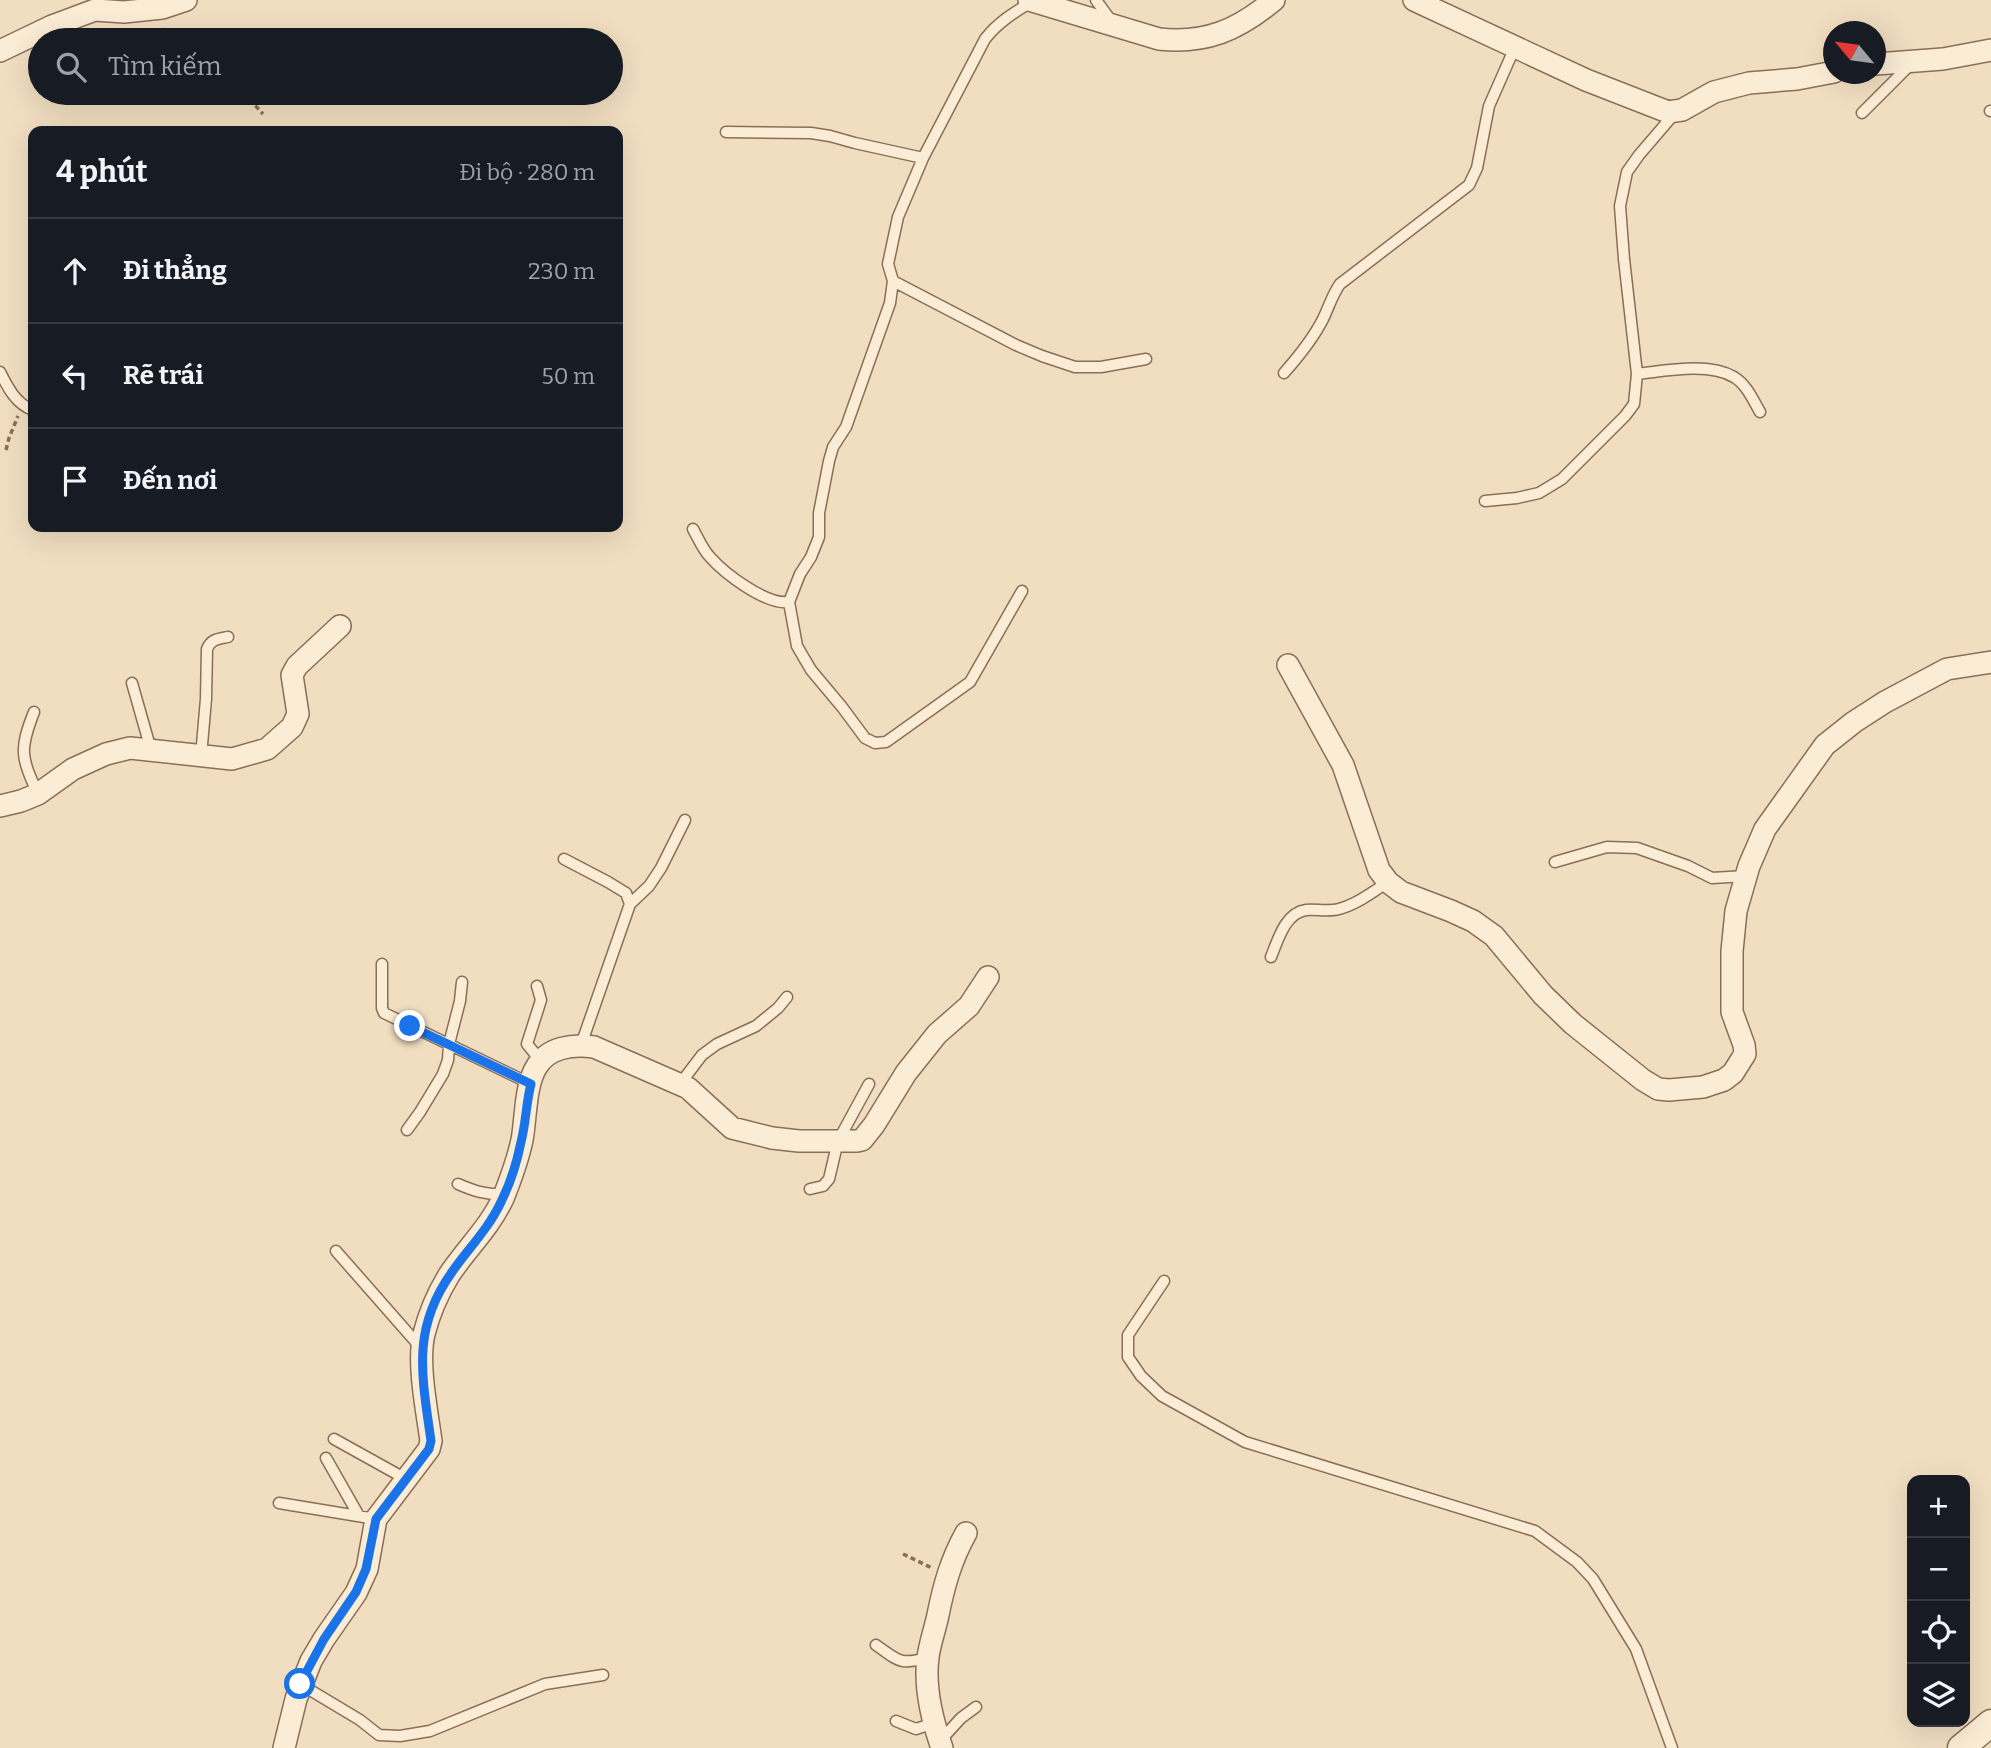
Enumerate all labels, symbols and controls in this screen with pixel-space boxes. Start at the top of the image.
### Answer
north arrow [1823,21,1886,84]
search box [28,28,623,105]
icon: search [52,48,90,86]
text: Tìm kiếm [108,51,221,82]
text: 4 phút [56,154,148,190]
text: Đi bộ · 280 m [459,158,595,186]
icon: ahead [56,252,94,290]
text: Đi thẳng [123,255,227,286]
text: 230 m [528,257,595,285]
icon: left [56,357,94,395]
text: Rẽ trái [123,360,203,391]
text: 50 m [541,362,595,390]
icon: arrive [56,462,94,500]
text: Đến nơi [123,465,217,496]
route end [394,1010,425,1041]
map controls [1907,1475,1970,1727]
button: + [1907,1475,1970,1538]
button: − [1907,1538,1970,1601]
button: locate [1907,1601,1970,1664]
button: layers [1907,1664,1970,1727]
route start [284,1668,315,1699]

